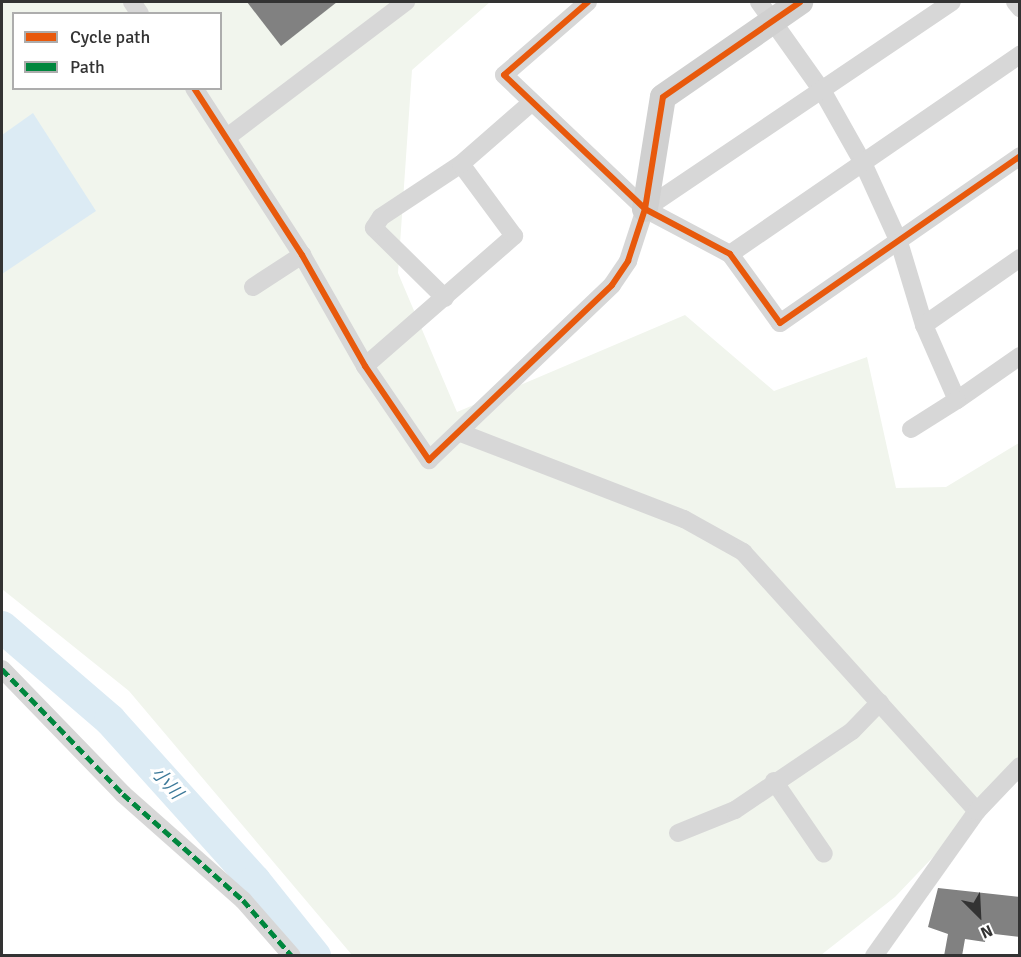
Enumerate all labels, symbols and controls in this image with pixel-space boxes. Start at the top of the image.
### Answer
legend [12,12,222,90]
text: Cycle path [70,26,150,48]
text: Path [70,56,105,78]
water label: 小川 [147,762,187,804]
north arrow [949,885,1009,945]
text: N [977,920,995,943]

